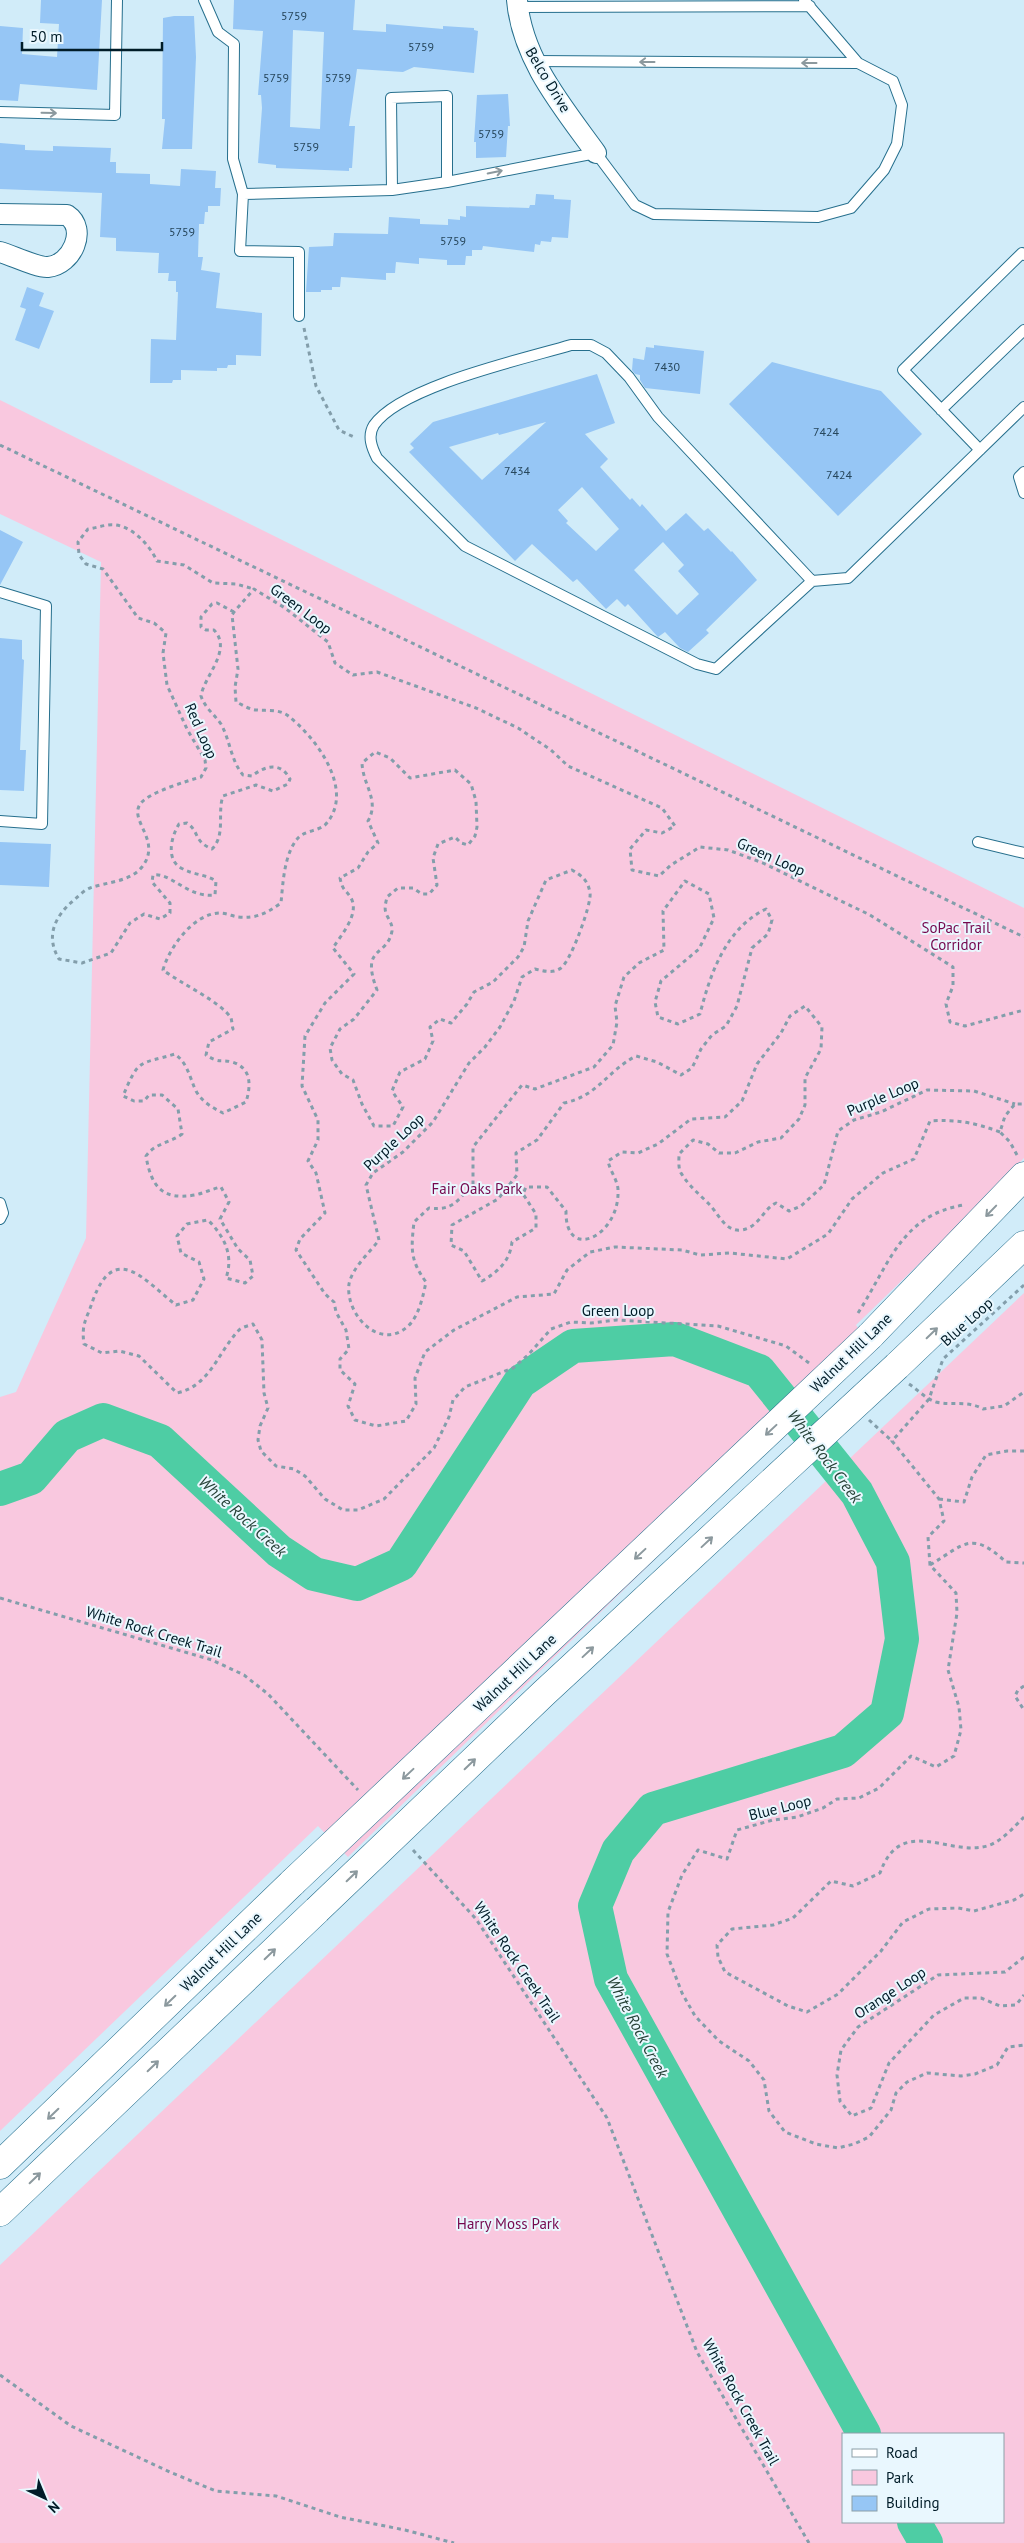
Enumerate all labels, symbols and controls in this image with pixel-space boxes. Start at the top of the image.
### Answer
house number: 5759 [281,8,307,23]
scale bar [22,20,162,52]
text: 50 m [30,27,63,46]
house number: 5759 [408,39,434,54]
street label: Belco Drive [522,44,575,116]
one-way arrow [639,57,655,67]
one-way arrow [801,58,818,68]
house number: 5759 [263,70,289,85]
house number: 5759 [325,70,351,85]
one-way arrow [40,109,56,118]
house number: 5759 [478,126,504,141]
house number: 5759 [293,139,319,154]
one-way arrow [486,167,502,176]
house number: 5759 [169,224,195,239]
house number: 5759 [440,233,466,248]
house number: 7430 [654,359,681,374]
house number: 7424 [813,424,840,439]
house number: 7434 [504,463,531,478]
house number: 7424 [826,467,853,482]
street label: Green Loop [267,579,336,638]
street label: Red Loop [181,700,222,762]
street label: Green Loop [734,833,808,880]
park label: SoPac Trail Corridor [922,918,991,954]
street label: Purple Loop [844,1073,922,1120]
street label: Purple Loop [359,1109,428,1175]
park label: Fair Oaks Park [431,1179,523,1198]
one-way arrow [985,1205,997,1217]
street label: Blue Loop [937,1293,997,1350]
street label: Green Loop [582,1301,654,1320]
street label: Walnut Hill Lane [806,1309,896,1396]
one-way arrow [926,1327,939,1339]
water label: White Rock Creek [783,1405,867,1507]
one-way arrow [765,1424,777,1436]
water label: White Rock Creek [195,1471,292,1561]
one-way arrow [701,1536,714,1548]
one-way arrow [634,1548,647,1560]
street label: White Rock Creek Trail [84,1602,225,1661]
street label: Walnut Hill Lane [469,1629,560,1716]
one-way arrow [581,1647,594,1659]
one-way arrow [463,1758,476,1770]
one-way arrow [401,1768,414,1780]
street label: Blue Loop [747,1791,813,1824]
one-way arrow [346,1870,358,1882]
street label: White Rock Creek Trail [470,1898,565,2026]
street label: Walnut Hill Lane [176,1908,266,1995]
one-way arrow [264,1948,277,1960]
street label: Orange Loop [850,1962,929,2023]
water label: White Rock Creek [603,1973,673,2082]
one-way arrow [164,1995,176,2007]
one-way arrow [147,2060,159,2072]
one-way arrow [47,2108,59,2120]
one-way arrow [29,2172,42,2184]
park label: Harry Moss Park [457,2214,560,2233]
street label: White Rock Creek Trail [699,2335,784,2469]
legend [842,2433,1004,2523]
text: Road [886,2443,918,2462]
text: Park [886,2468,914,2487]
north arrow [20,2473,70,2523]
text: Building [886,2493,940,2512]
text: N [44,2498,64,2517]

